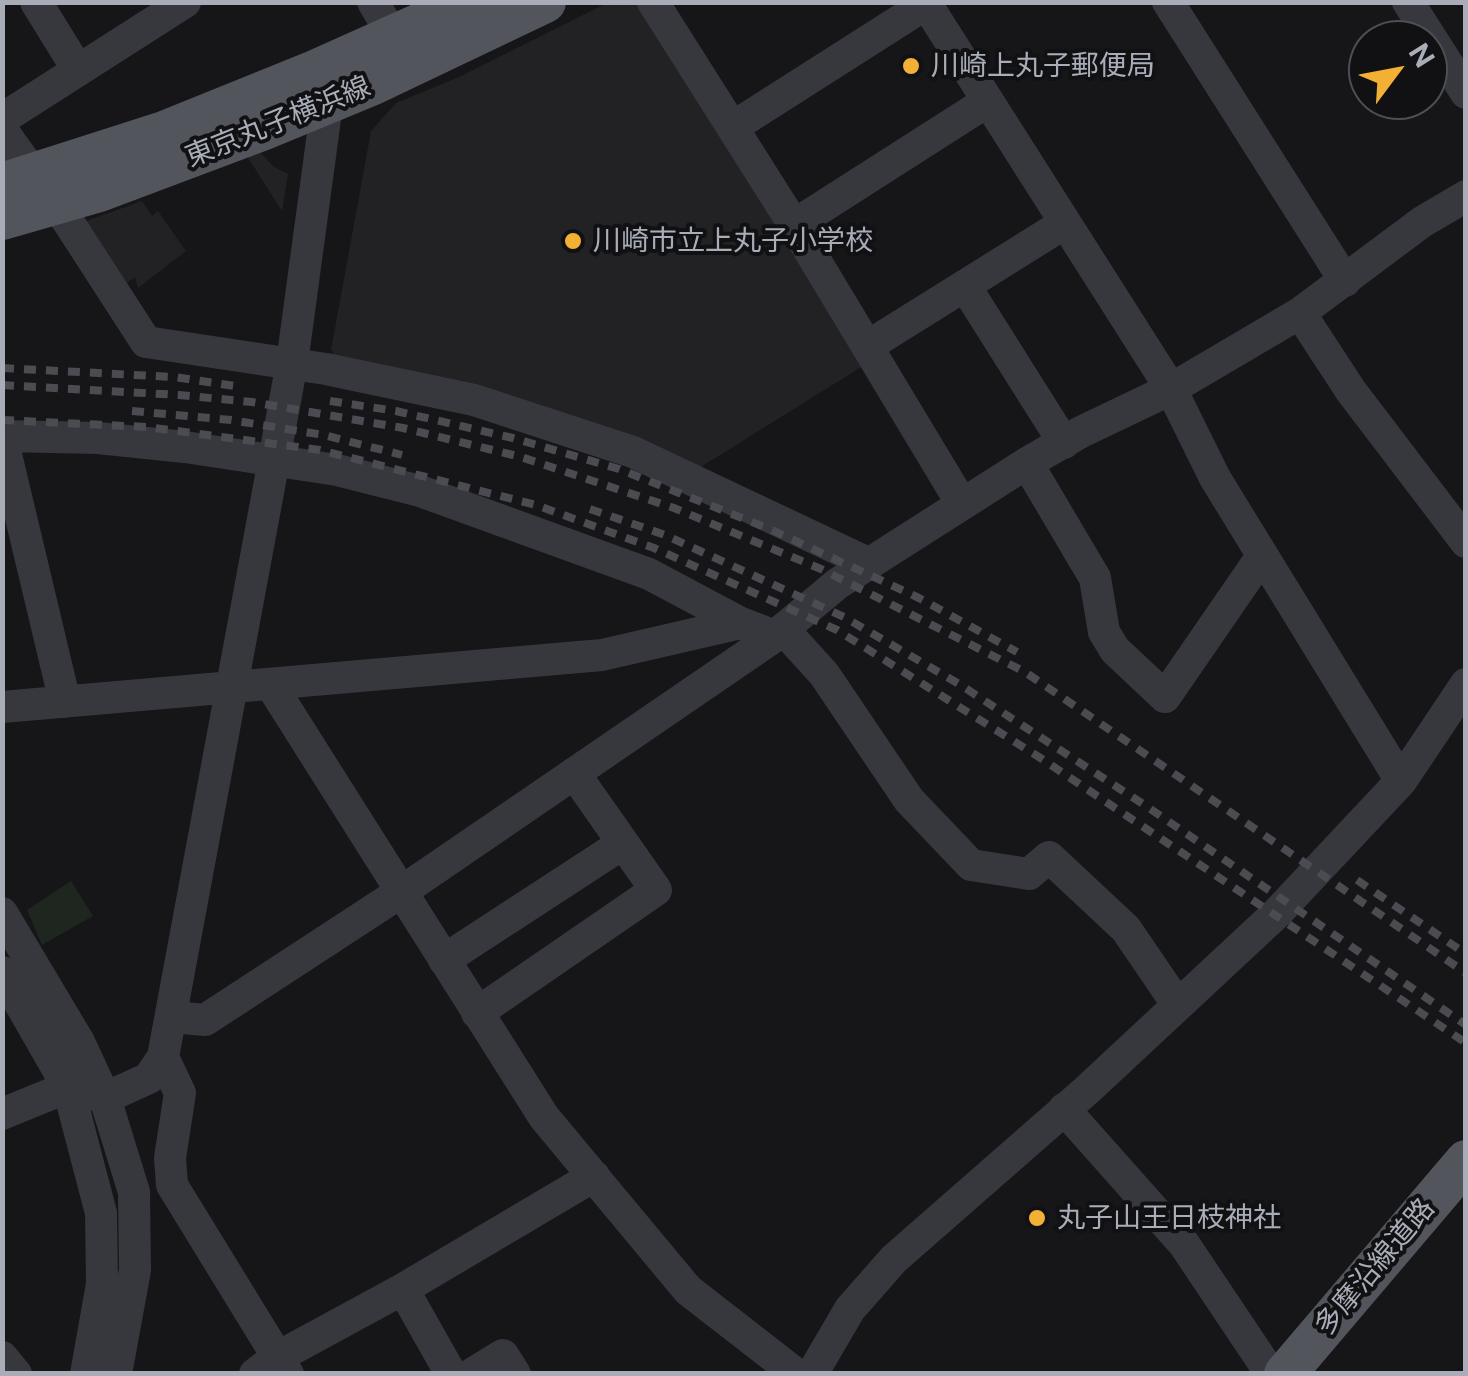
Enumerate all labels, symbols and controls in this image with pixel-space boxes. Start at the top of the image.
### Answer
north arrow [1348,20,1448,120]
text: N [1402,37,1442,73]
place label: 川崎上丸子郵便局 [931,49,1155,83]
marker: 川崎上丸子郵便局 [900,55,922,77]
street label: 東京丸子横浜線 [181,70,375,174]
place label: 川崎市立上丸子小学校 [593,224,873,258]
marker: 川崎市立上丸子小学校 [562,230,584,252]
street label: 多摩沿線道路 [1308,1192,1442,1342]
place label: 丸子山王日枝神社 [1057,1201,1281,1235]
marker: 丸子山王日枝神社 [1026,1207,1048,1229]

